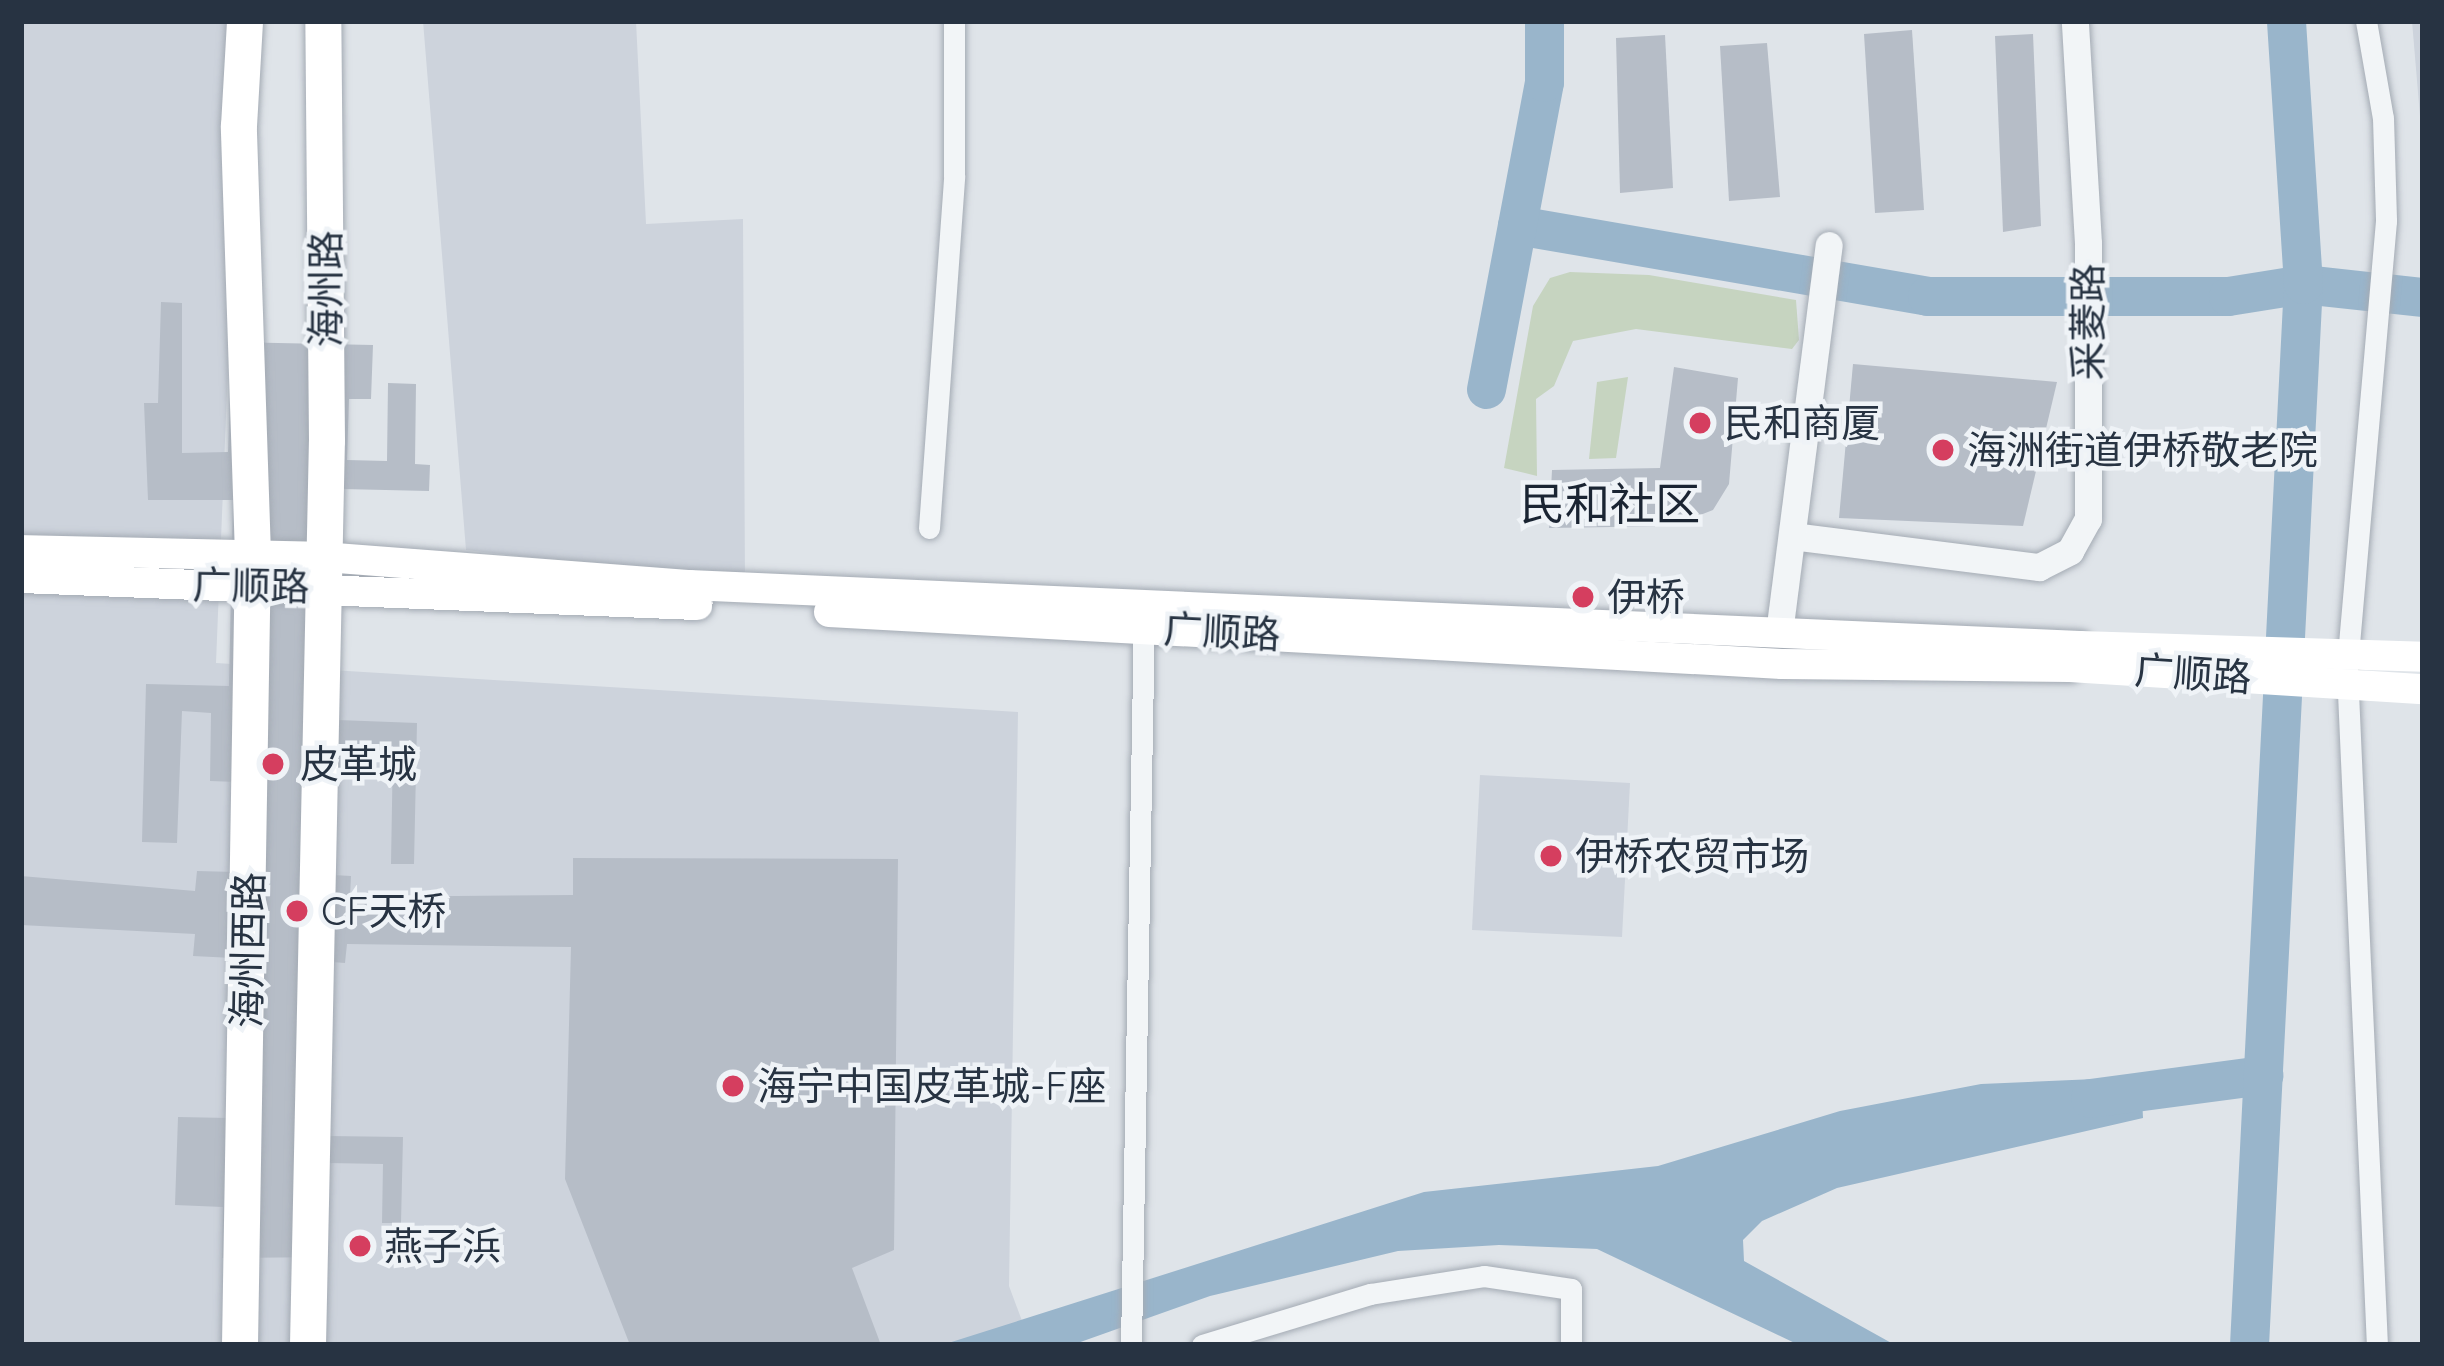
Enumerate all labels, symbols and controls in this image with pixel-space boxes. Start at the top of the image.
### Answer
street label: 海州路 [303,231,349,347]
street label: 采菱路 [2065,264,2111,380]
place label: 民和商厦 [1724,400,1880,446]
marker: 民和商厦 [1687,410,1713,436]
place label: 海洲街道伊桥敬老院 [1967,427,2318,473]
marker: 海洲街道伊桥敬老院 [1930,437,1956,463]
district label: 民和社区 [1520,477,1700,531]
street label: 广顺路 [192,562,310,610]
place label: 伊桥 [1607,574,1685,620]
marker: 伊桥 [1570,584,1596,610]
street label: 广顺路 [1162,606,1282,658]
street label: 广顺路 [2133,647,2253,701]
place label: 皮革城 [300,741,417,787]
marker: 皮革城 [257,748,289,780]
place label: 伊桥农贸市场 [1575,833,1809,879]
marker: 伊桥农贸市场 [1538,843,1564,869]
street label: 海州西路 [223,872,273,1028]
place label: CF天桥 [321,888,447,934]
marker: CF天桥 [284,898,310,924]
place label: 海宁中国皮革城-F座 [757,1063,1106,1109]
marker: 海宁中国皮革城-F座 [720,1073,746,1099]
place label: 燕子浜 [384,1223,501,1269]
marker: 燕子浜 [347,1233,373,1259]

